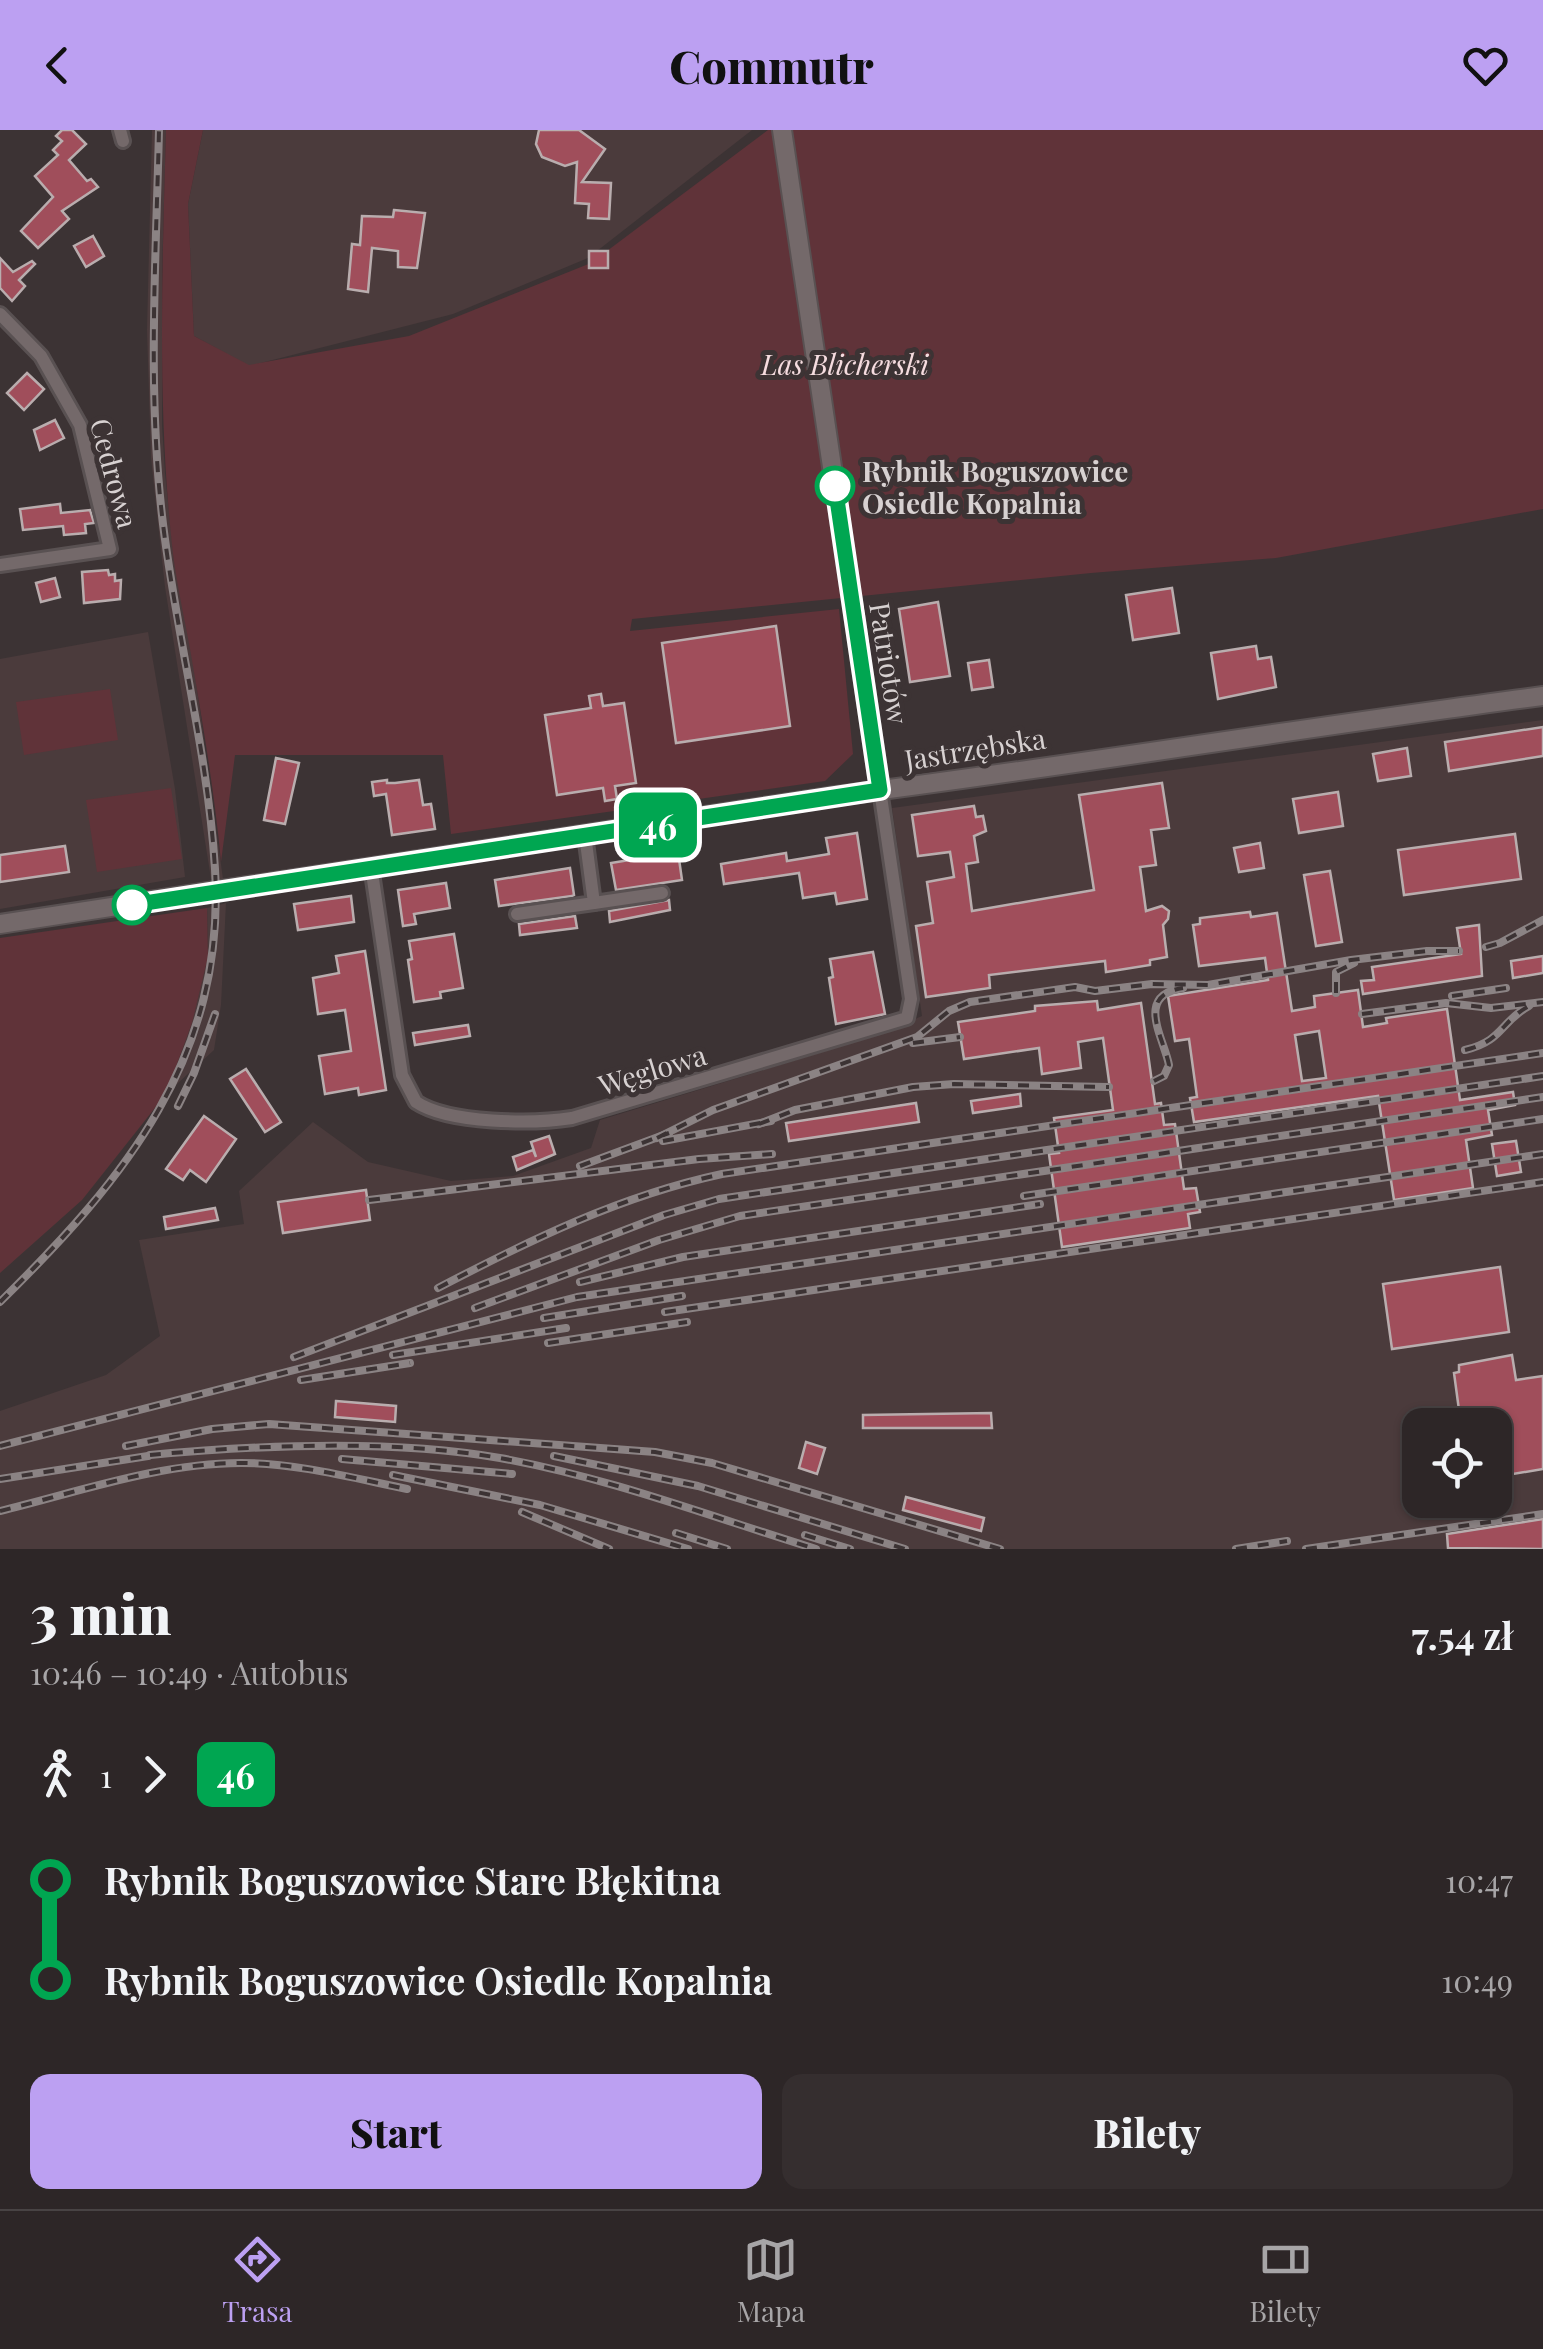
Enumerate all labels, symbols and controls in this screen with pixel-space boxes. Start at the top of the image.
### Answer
text: Commutr [669,35,874,95]
icon: back [30,38,85,93]
icon: heart [1458,38,1513,93]
park label: Las Blicherski [760,345,929,382]
street label: Cedrowa [83,414,147,532]
place label: Rybnik Boguszowice Osiedle Kopalnia [862,452,1128,521]
marker: Rybnik Boguszowice Osiedle Kopalnia [816,467,854,505]
street label: Patriotów [862,600,918,727]
street label: Jastrzębska [901,719,1048,778]
line badge: 46 [613,792,703,858]
text: 46 [639,802,677,849]
unlabelled marker [113,886,151,924]
street label: Węglowa [593,1035,710,1103]
map controls [1402,1408,1512,1518]
button: locate [1402,1408,1512,1518]
text: 3 min [30,1575,171,1649]
text: 7.54 zł [1412,1609,1513,1660]
text: 10:46 – 10:49 · Autobus [30,1650,349,1693]
icon: walk [30,1747,85,1802]
icon: forward [127,1747,182,1802]
text: 46 [217,1751,255,1798]
text: 1 [100,1753,112,1796]
text: Rybnik Boguszowice Stare Błękitna [104,1854,721,1905]
text: 10:47 [1445,1858,1513,1901]
text: Rybnik Boguszowice Osiedle Kopalnia [104,1954,772,2005]
text: 10:49 [1441,1958,1513,2001]
button: Start [30,2074,762,2189]
button: Bilety [782,2074,1513,2189]
tab: Trasa [222,2232,292,2329]
tab: Mapa [737,2232,805,2329]
tab: Bilety [1249,2232,1321,2329]

